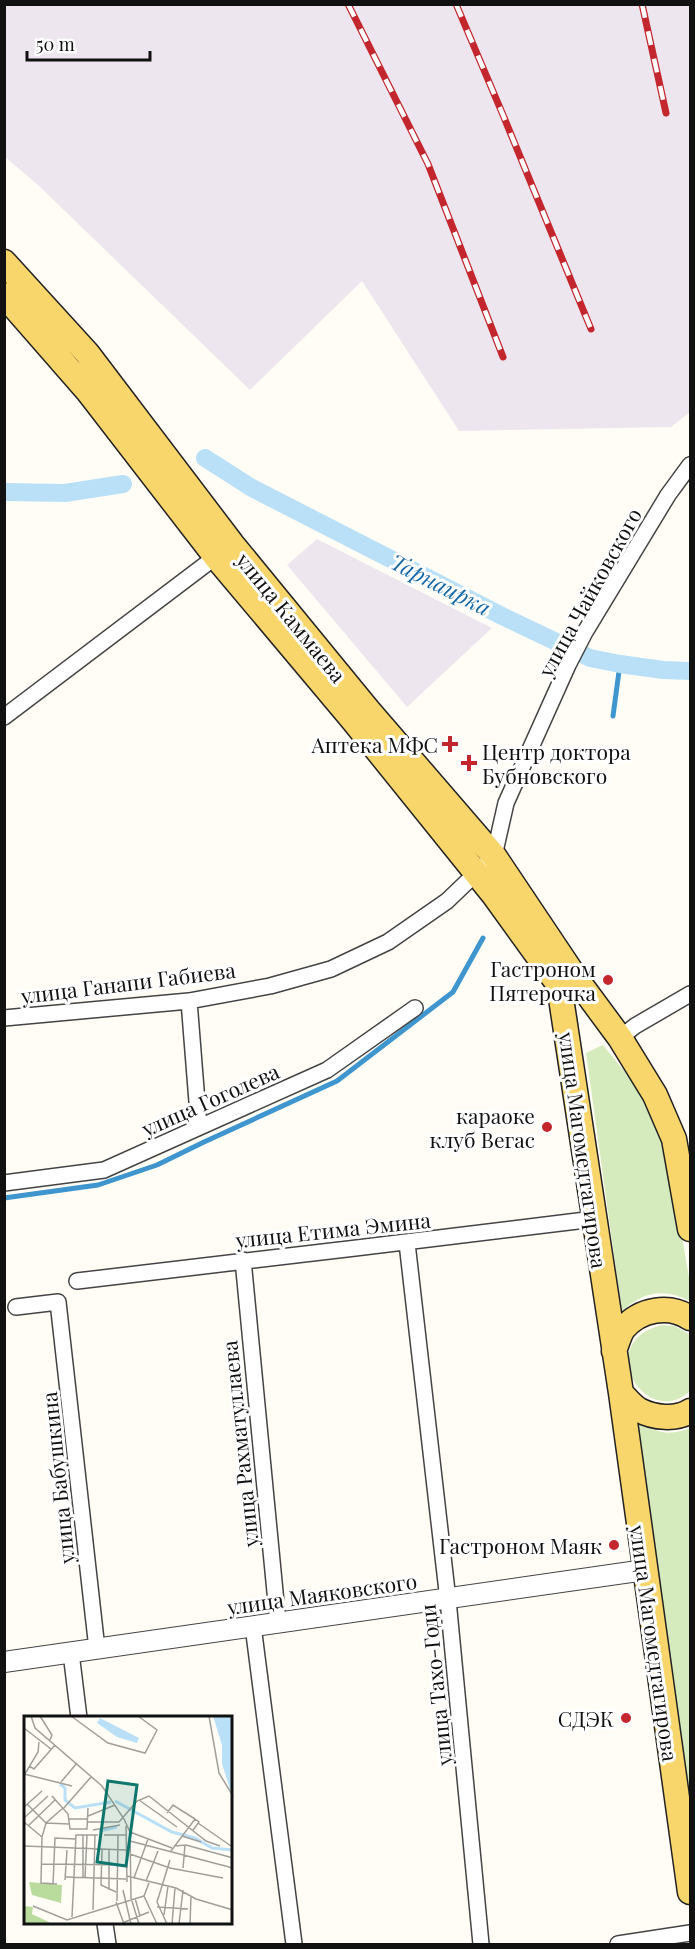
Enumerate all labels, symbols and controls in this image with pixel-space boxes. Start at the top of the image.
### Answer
scale bar [27,24,150,62]
text: 50 m [36,32,75,56]
street label: улица Чайковского [530,503,647,682]
street label: улица Каммаева [230,545,353,688]
water label: Тарнаирка [386,546,496,622]
place label: Аптека МФС [311,730,438,758]
marker: Аптека МФС [443,737,457,751]
place label: Центр доктора Бубновского [482,737,631,789]
marker: Центр доктора Бубновского [460,754,478,772]
place label: Гастроном Пятерочка [489,954,597,1006]
street label: улица Ганапи Габиева [18,955,237,1009]
marker: Гастроном Пятерочка [601,973,615,987]
street label: улица Магомедтагирова [553,1029,615,1270]
street label: улица Гоголева [136,1056,284,1142]
place label: караоке клуб Вегас [429,1101,535,1153]
marker: караоке клуб Вегас [540,1120,554,1134]
street label: улица Етима Эмина [233,1205,432,1253]
street label: улица Рахматуллаева [214,1339,264,1550]
street label: улица Бабушкина [34,1390,80,1566]
street label: улица Магомедтагирова [624,1522,686,1763]
place label: Гастроном Маяк [439,1531,602,1559]
marker: Гастроном Маяк [607,1538,621,1552]
street label: улица Маяковского [224,1566,419,1620]
street label: улица Тахо-Годи [413,1603,458,1768]
place label: СДЭК [558,1704,614,1732]
marker: СДЭК [619,1711,633,1725]
inset map [24,1716,232,1925]

